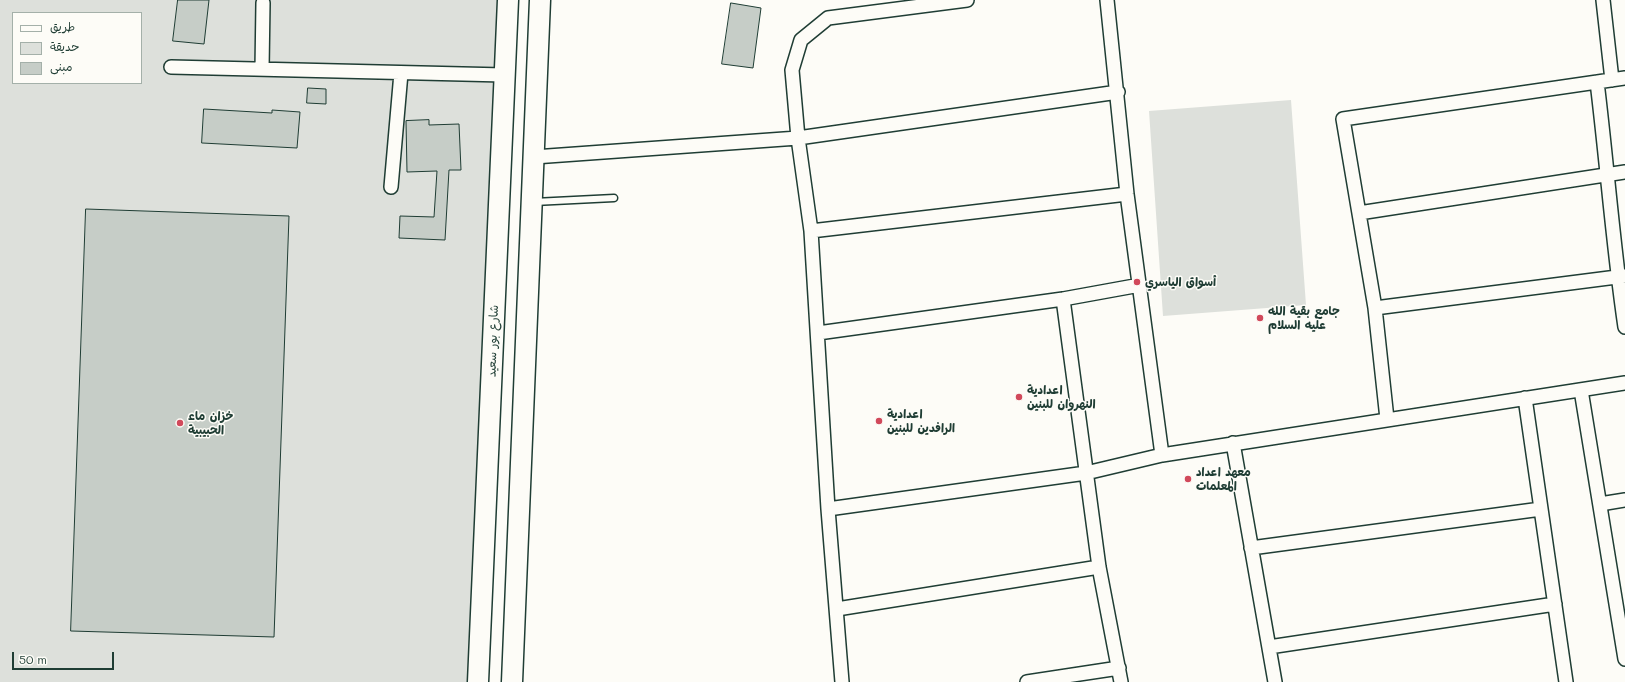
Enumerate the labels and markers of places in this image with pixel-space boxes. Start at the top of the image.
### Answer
place label: أسواق الياسري [1145,275,1216,289]
marker: أسواق الياسري [1132,277,1142,287]
place label: جامع بقية الله عليه السلام [1268,304,1340,332]
marker: جامع بقية الله عليه السلام [1255,313,1265,323]
place label: اعدادية النهروان للبنين [1027,383,1096,411]
marker: اعدادية النهروان للبنين [1014,392,1024,402]
place label: اعدادية الرافدين للبنين [887,407,955,435]
place label: خزان ماء الحبيبية [188,409,233,437]
marker: اعدادية الرافدين للبنين [874,416,884,426]
marker: خزان ماء الحبيبية [175,418,185,428]
place label: معهد اعداد المعلمات [1196,465,1251,493]
marker: معهد اعداد المعلمات [1183,474,1193,484]

